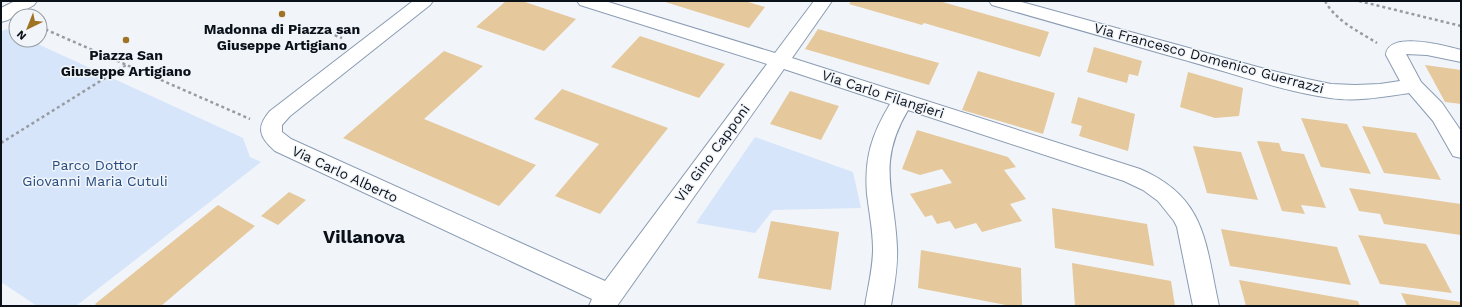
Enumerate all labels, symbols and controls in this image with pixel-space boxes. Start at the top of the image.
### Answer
north arrow [8,8,48,48]
marker: Madonna di Piazza san Giuseppe Artigiano [277,9,287,19]
street label: Via Francesco Domenico Guerrazzi [1092,20,1326,96]
place label: Madonna di Piazza san Giuseppe Artigiano [204,21,360,53]
text: N [14,27,29,42]
marker: Piazza San Giuseppe Artigiano [121,35,131,45]
place label: Piazza San Giuseppe Artigiano [61,47,191,79]
street label: Via Carlo Filangieri [820,67,946,121]
street label: Via Gino Capponi [671,101,753,205]
street label: Via Carlo Alberto [289,142,401,206]
park label: Parco Dottor Giovanni Maria Cutuli [22,157,168,189]
district label: Villanova [323,226,406,247]

